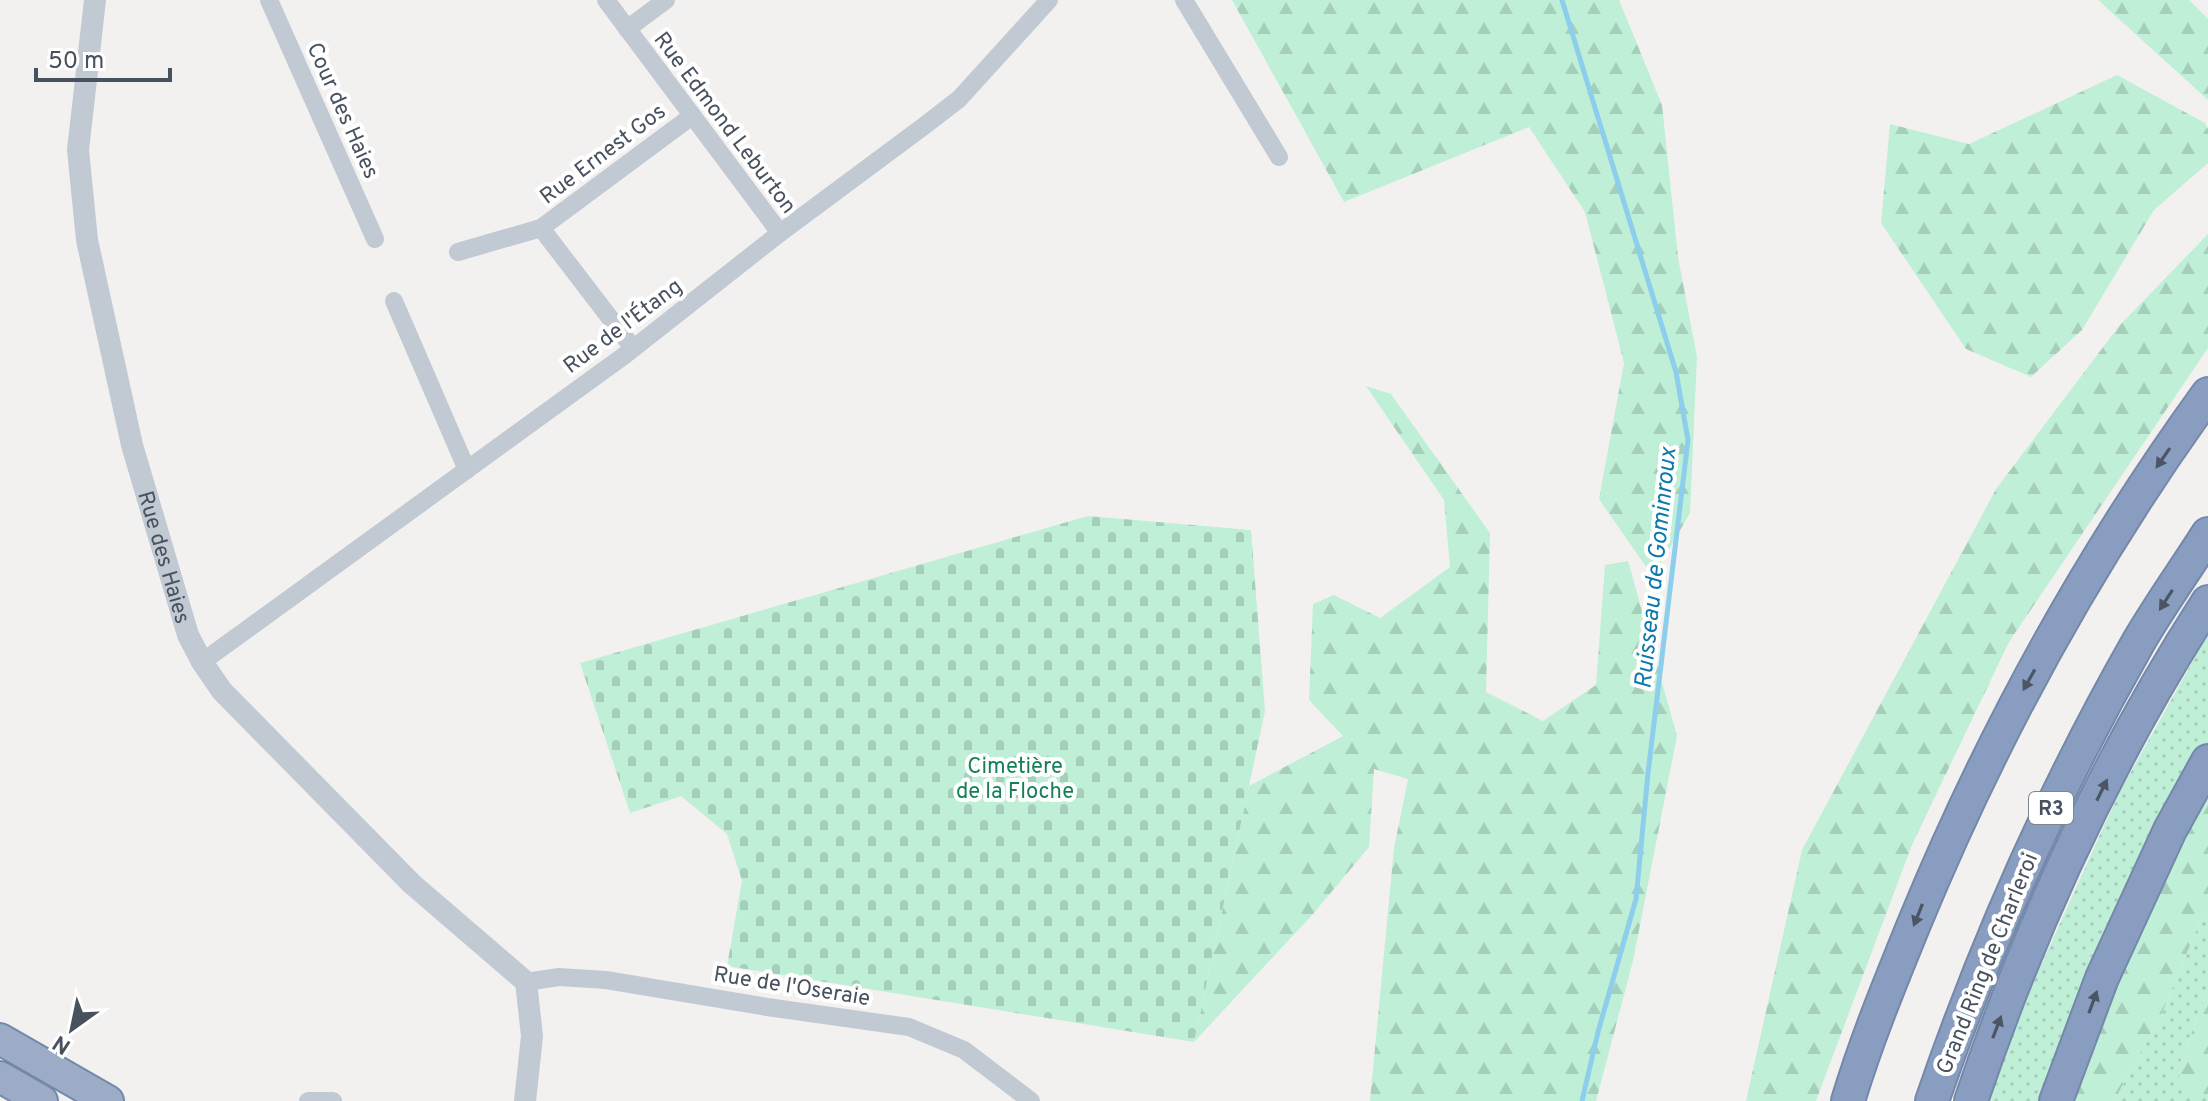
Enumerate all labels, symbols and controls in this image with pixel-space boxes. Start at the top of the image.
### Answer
street label: Rue Edmond Leburton [647,27,801,220]
scale bar [36,32,170,82]
street label: Cour des Haies [300,39,384,183]
text: 50 m [48,47,104,77]
street label: Rue Ernest Gos [535,99,672,211]
street label: Rue de l'Étang [558,272,688,380]
water label: Ruisseau de Gominroux [1629,444,1685,690]
one-way arrow [2156,447,2171,468]
street label: Rue des Haies [130,488,195,627]
one-way arrow [2158,589,2173,610]
one-way arrow [2022,669,2036,691]
park label: Cimetière de la Floche [956,754,1074,806]
one-way arrow [2095,778,2108,801]
road number: R3 [2029,792,2073,824]
street label: Grand Ring de Charleroi [1932,849,2045,1078]
one-way arrow [1911,903,1924,927]
street label: Rue de l'Oseraie [711,962,872,1013]
north arrow [32,989,112,1069]
one-way arrow [2087,989,2100,1013]
one-way arrow [1991,1015,2004,1039]
text: N [48,1028,76,1059]

